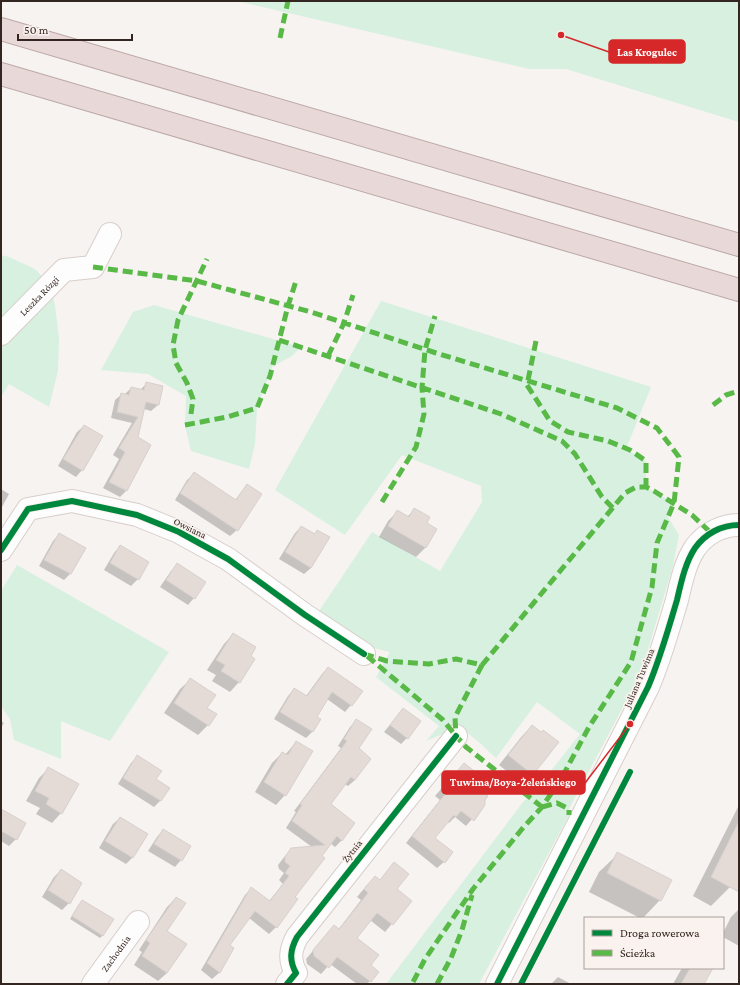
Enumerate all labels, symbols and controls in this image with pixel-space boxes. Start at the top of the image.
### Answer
scale bar [18,16,132,42]
text: 50 m [24,23,49,37]
callout: Las Krogulec [609,40,685,63]
text: Las Krogulec [617,46,677,58]
street label: Leszka Rózgi [17,273,61,318]
street label: Owsiana [172,515,209,541]
street label: Juliana Tuwima [621,646,657,710]
callout: Tuwima/Boya-Żeleńskiego [442,771,585,794]
text: Tuwima/Boya-Żeleńskiego [450,776,576,788]
street label: Żytnia [340,837,364,864]
legend [584,917,724,969]
text: Droga rowerowa [620,926,700,940]
street label: Zachodnia [98,933,132,974]
text: Ścieżka [620,946,656,960]

